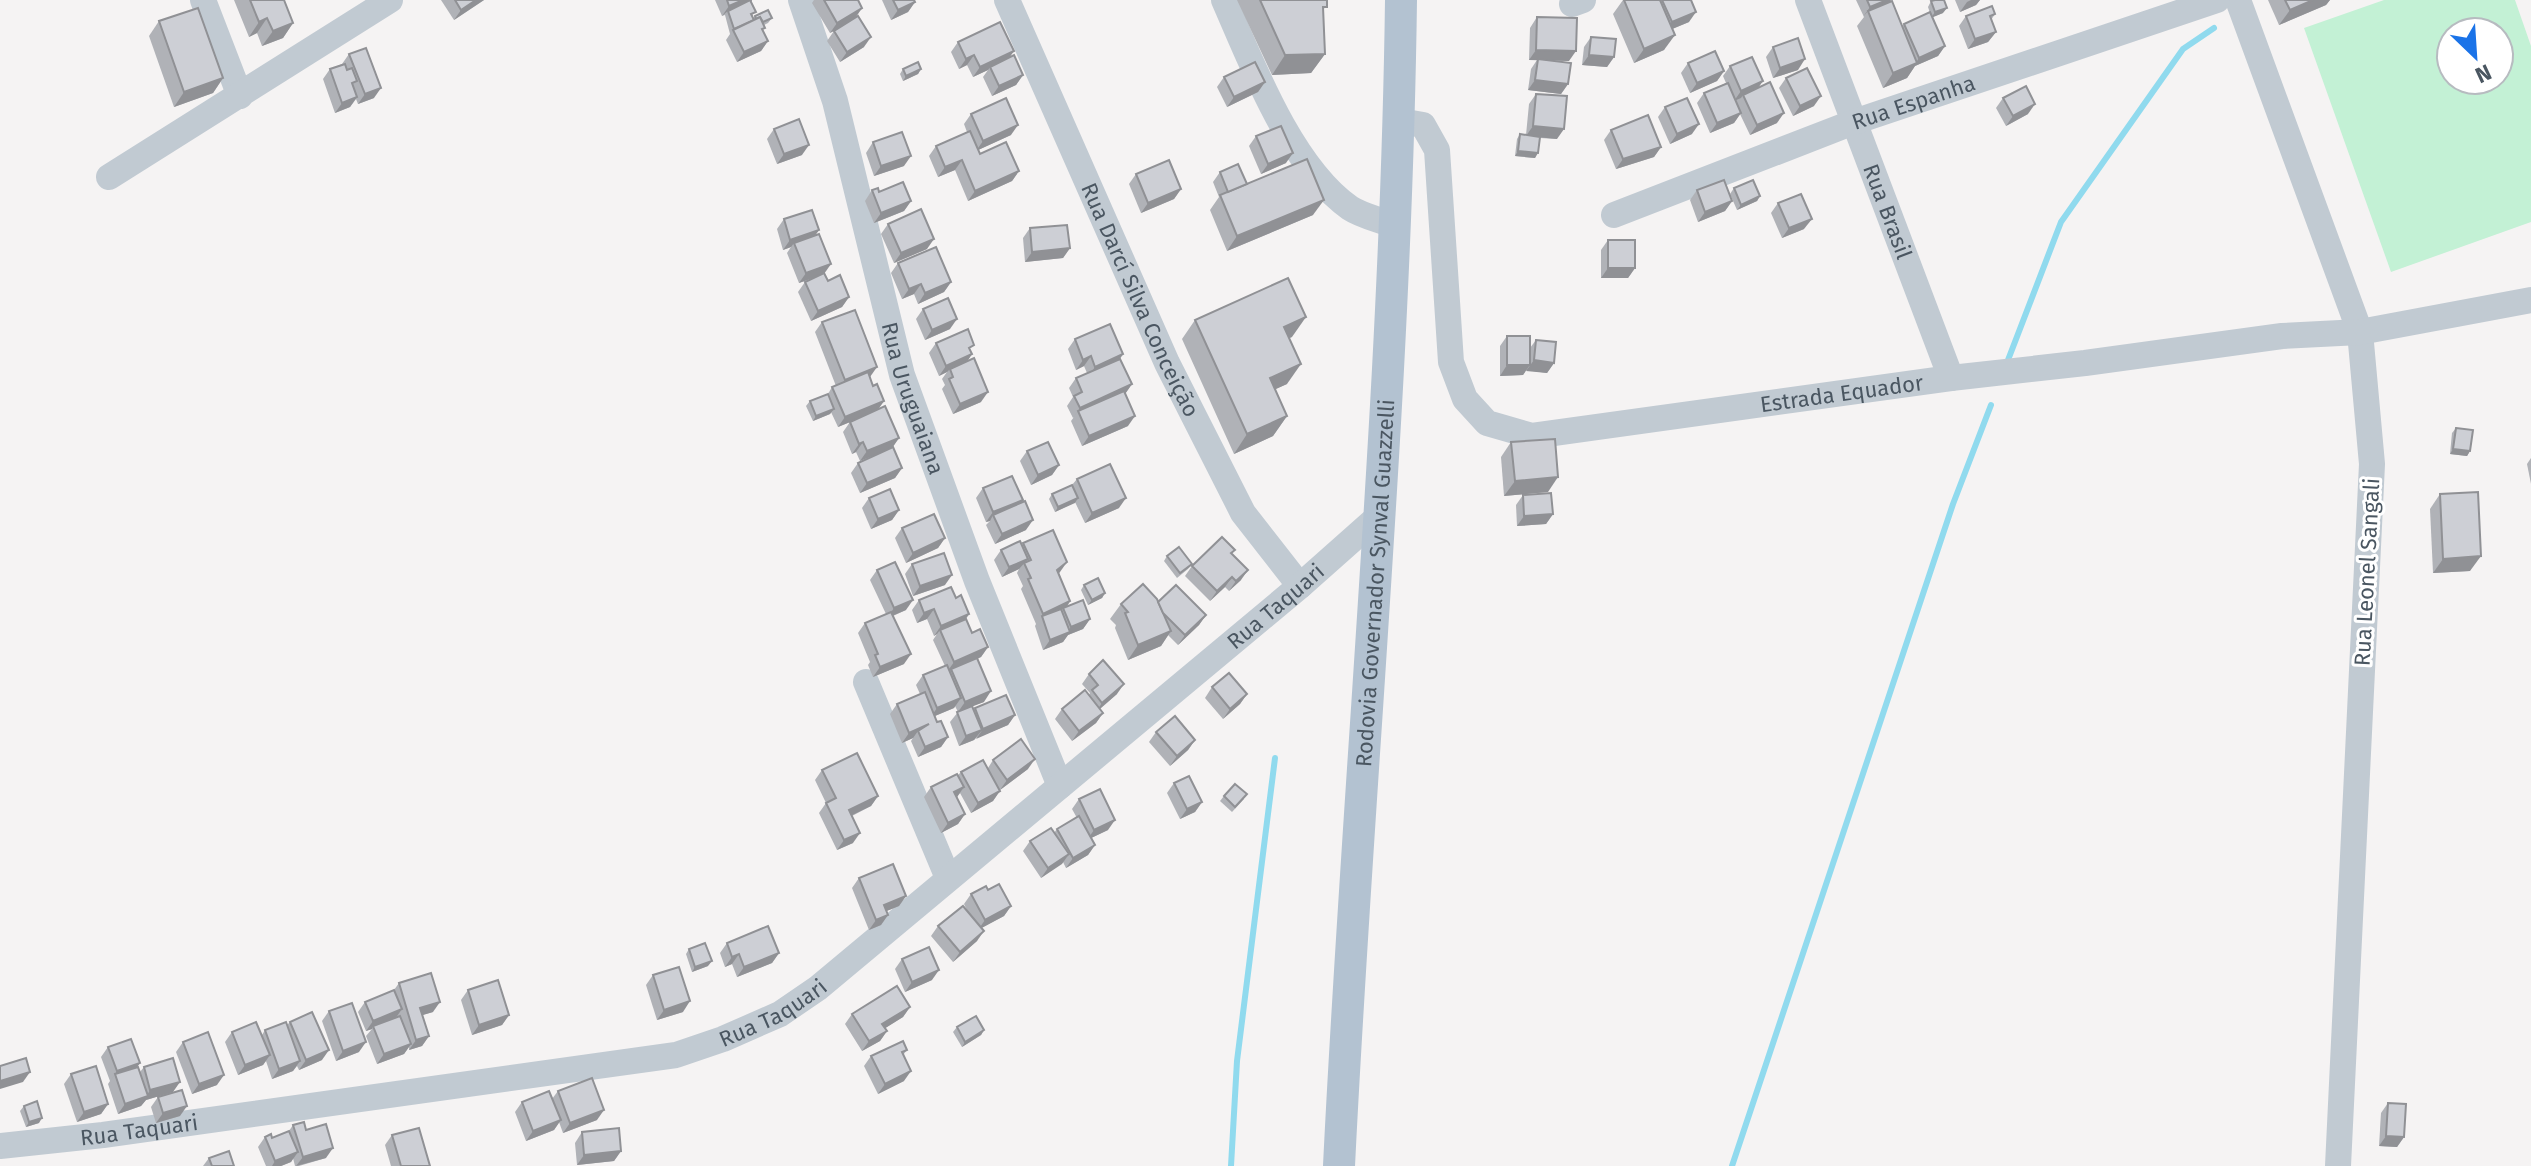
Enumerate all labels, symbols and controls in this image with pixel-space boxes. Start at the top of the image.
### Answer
north arrow [2435,16,2515,96]
text: N [2471,58,2496,89]
street label: Rua Espanha [1848,69,1979,135]
street label: Rua Brasil [1858,160,1918,263]
street label: Rua Darcí Silva Conceição [1076,178,1205,421]
street label: Rua Uruguaiana [876,319,951,478]
street label: Estrada Equador [1758,368,1925,418]
street label: Rodovia Governador Synval Guazzelli [1350,398,1400,768]
street label: Rua Leonel Sangali [2349,477,2385,667]
street label: Rua Taquari [1221,558,1330,655]
street label: Rua Taquari [715,973,832,1053]
street label: Rua Taquari [79,1108,200,1151]

